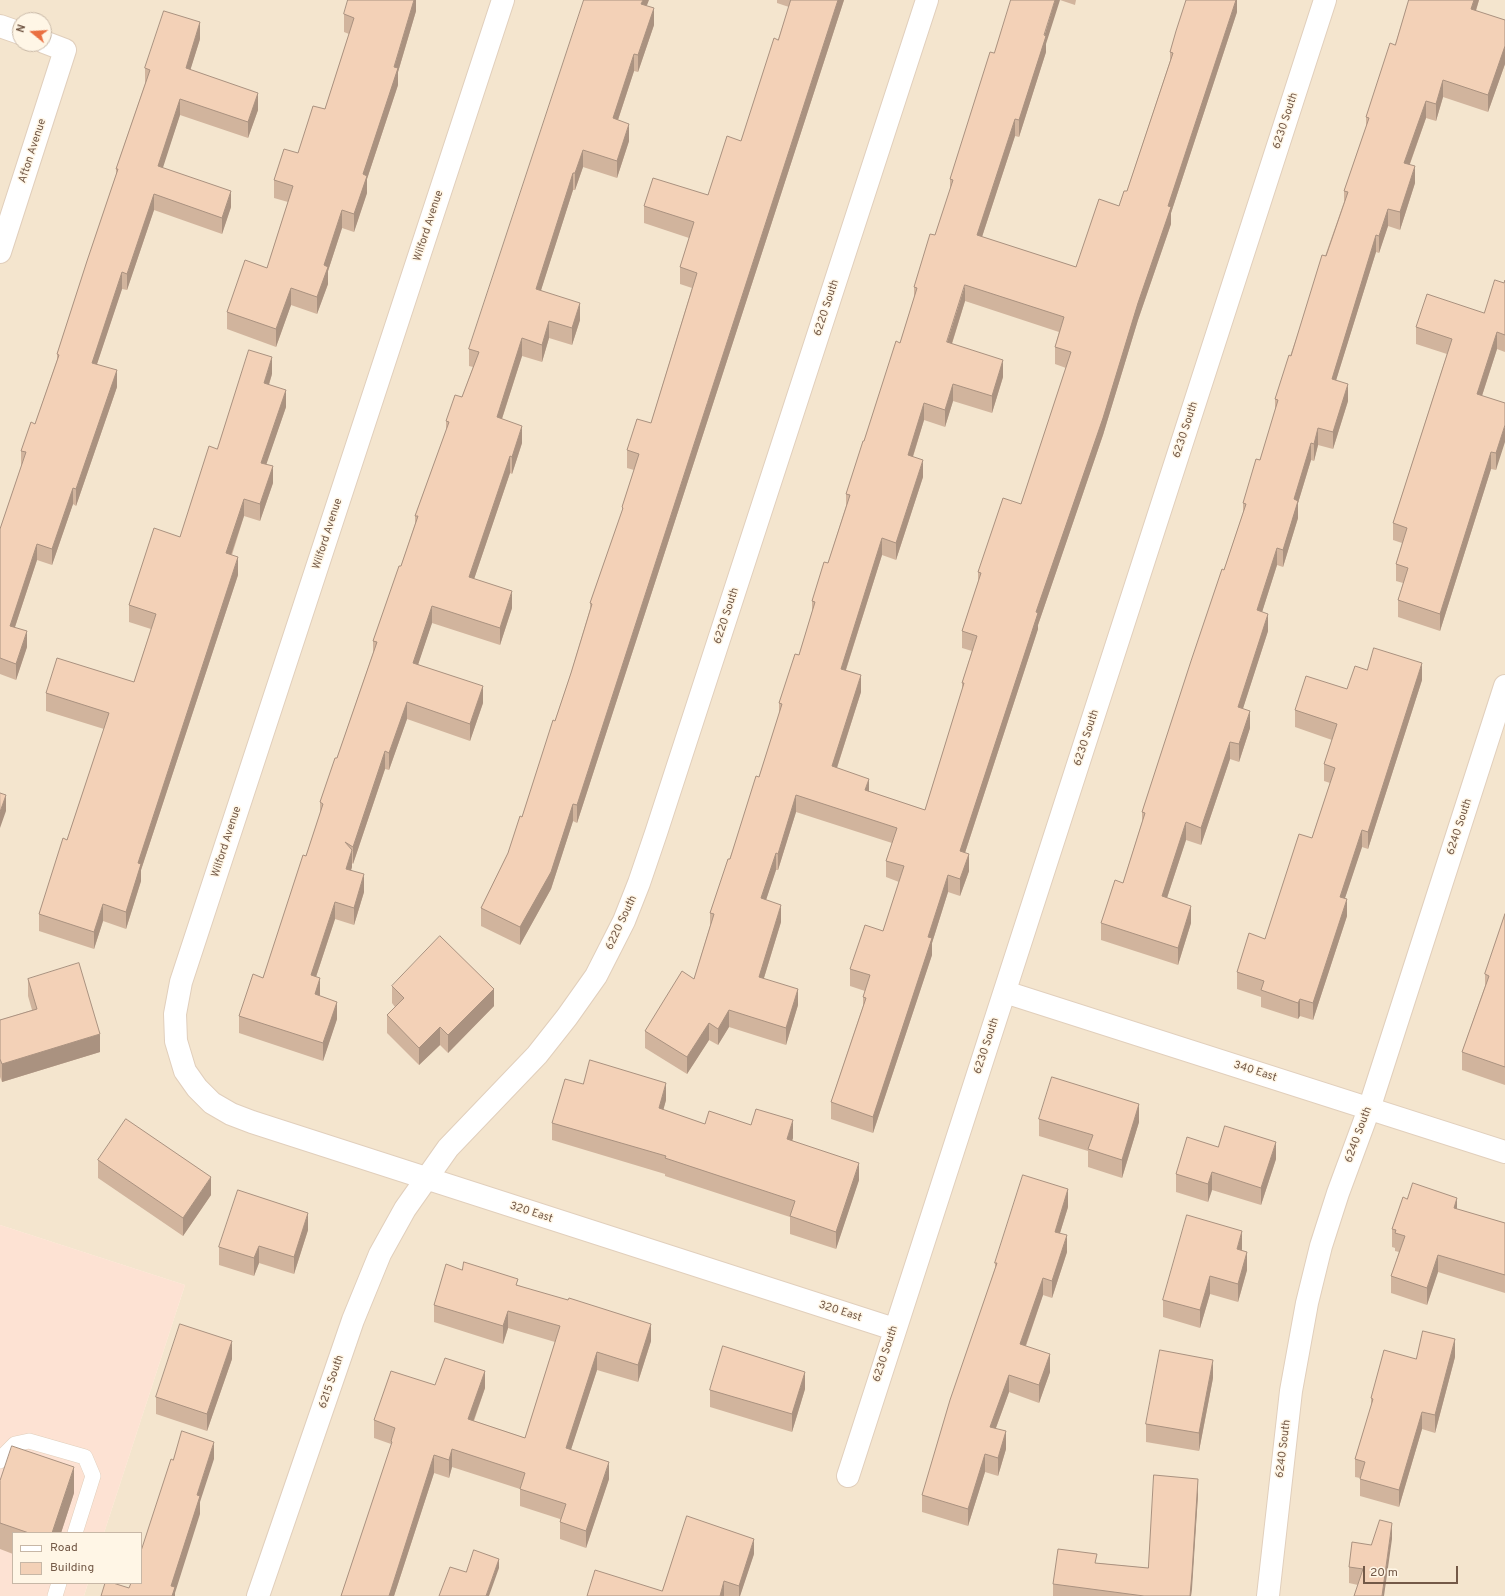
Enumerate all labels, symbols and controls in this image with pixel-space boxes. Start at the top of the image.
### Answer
north arrow [12,12,52,52]
text: N [14,23,29,35]
street label: 6230 South [1271,91,1301,151]
street label: Afton Avenue [16,117,50,185]
street label: Wilford Avenue [411,189,447,263]
street label: 6220 South [812,278,842,338]
street label: 6230 South [1171,400,1201,460]
street label: Wilford Avenue [310,497,346,571]
street label: 6220 South [712,586,742,646]
street label: 6230 South [1072,708,1102,768]
street label: 6240 South [1445,797,1475,857]
street label: Wilford Avenue [209,805,245,879]
street label: 6220 South [604,894,640,952]
street label: 6230 South [972,1016,1002,1076]
street label: 340 East [1232,1059,1278,1085]
street label: 6240 South [1343,1105,1375,1165]
street label: 320 East [508,1200,554,1226]
street label: 320 East [817,1299,863,1325]
street label: 6230 South [871,1324,901,1384]
street label: 6215 South [317,1354,347,1410]
street label: 6240 South [1274,1419,1294,1479]
legend [12,1532,142,1584]
text: Road [50,1540,78,1556]
scale bar [1365,1558,1460,1584]
text: Building [50,1560,94,1576]
text: 20 m [1370,1565,1398,1581]

